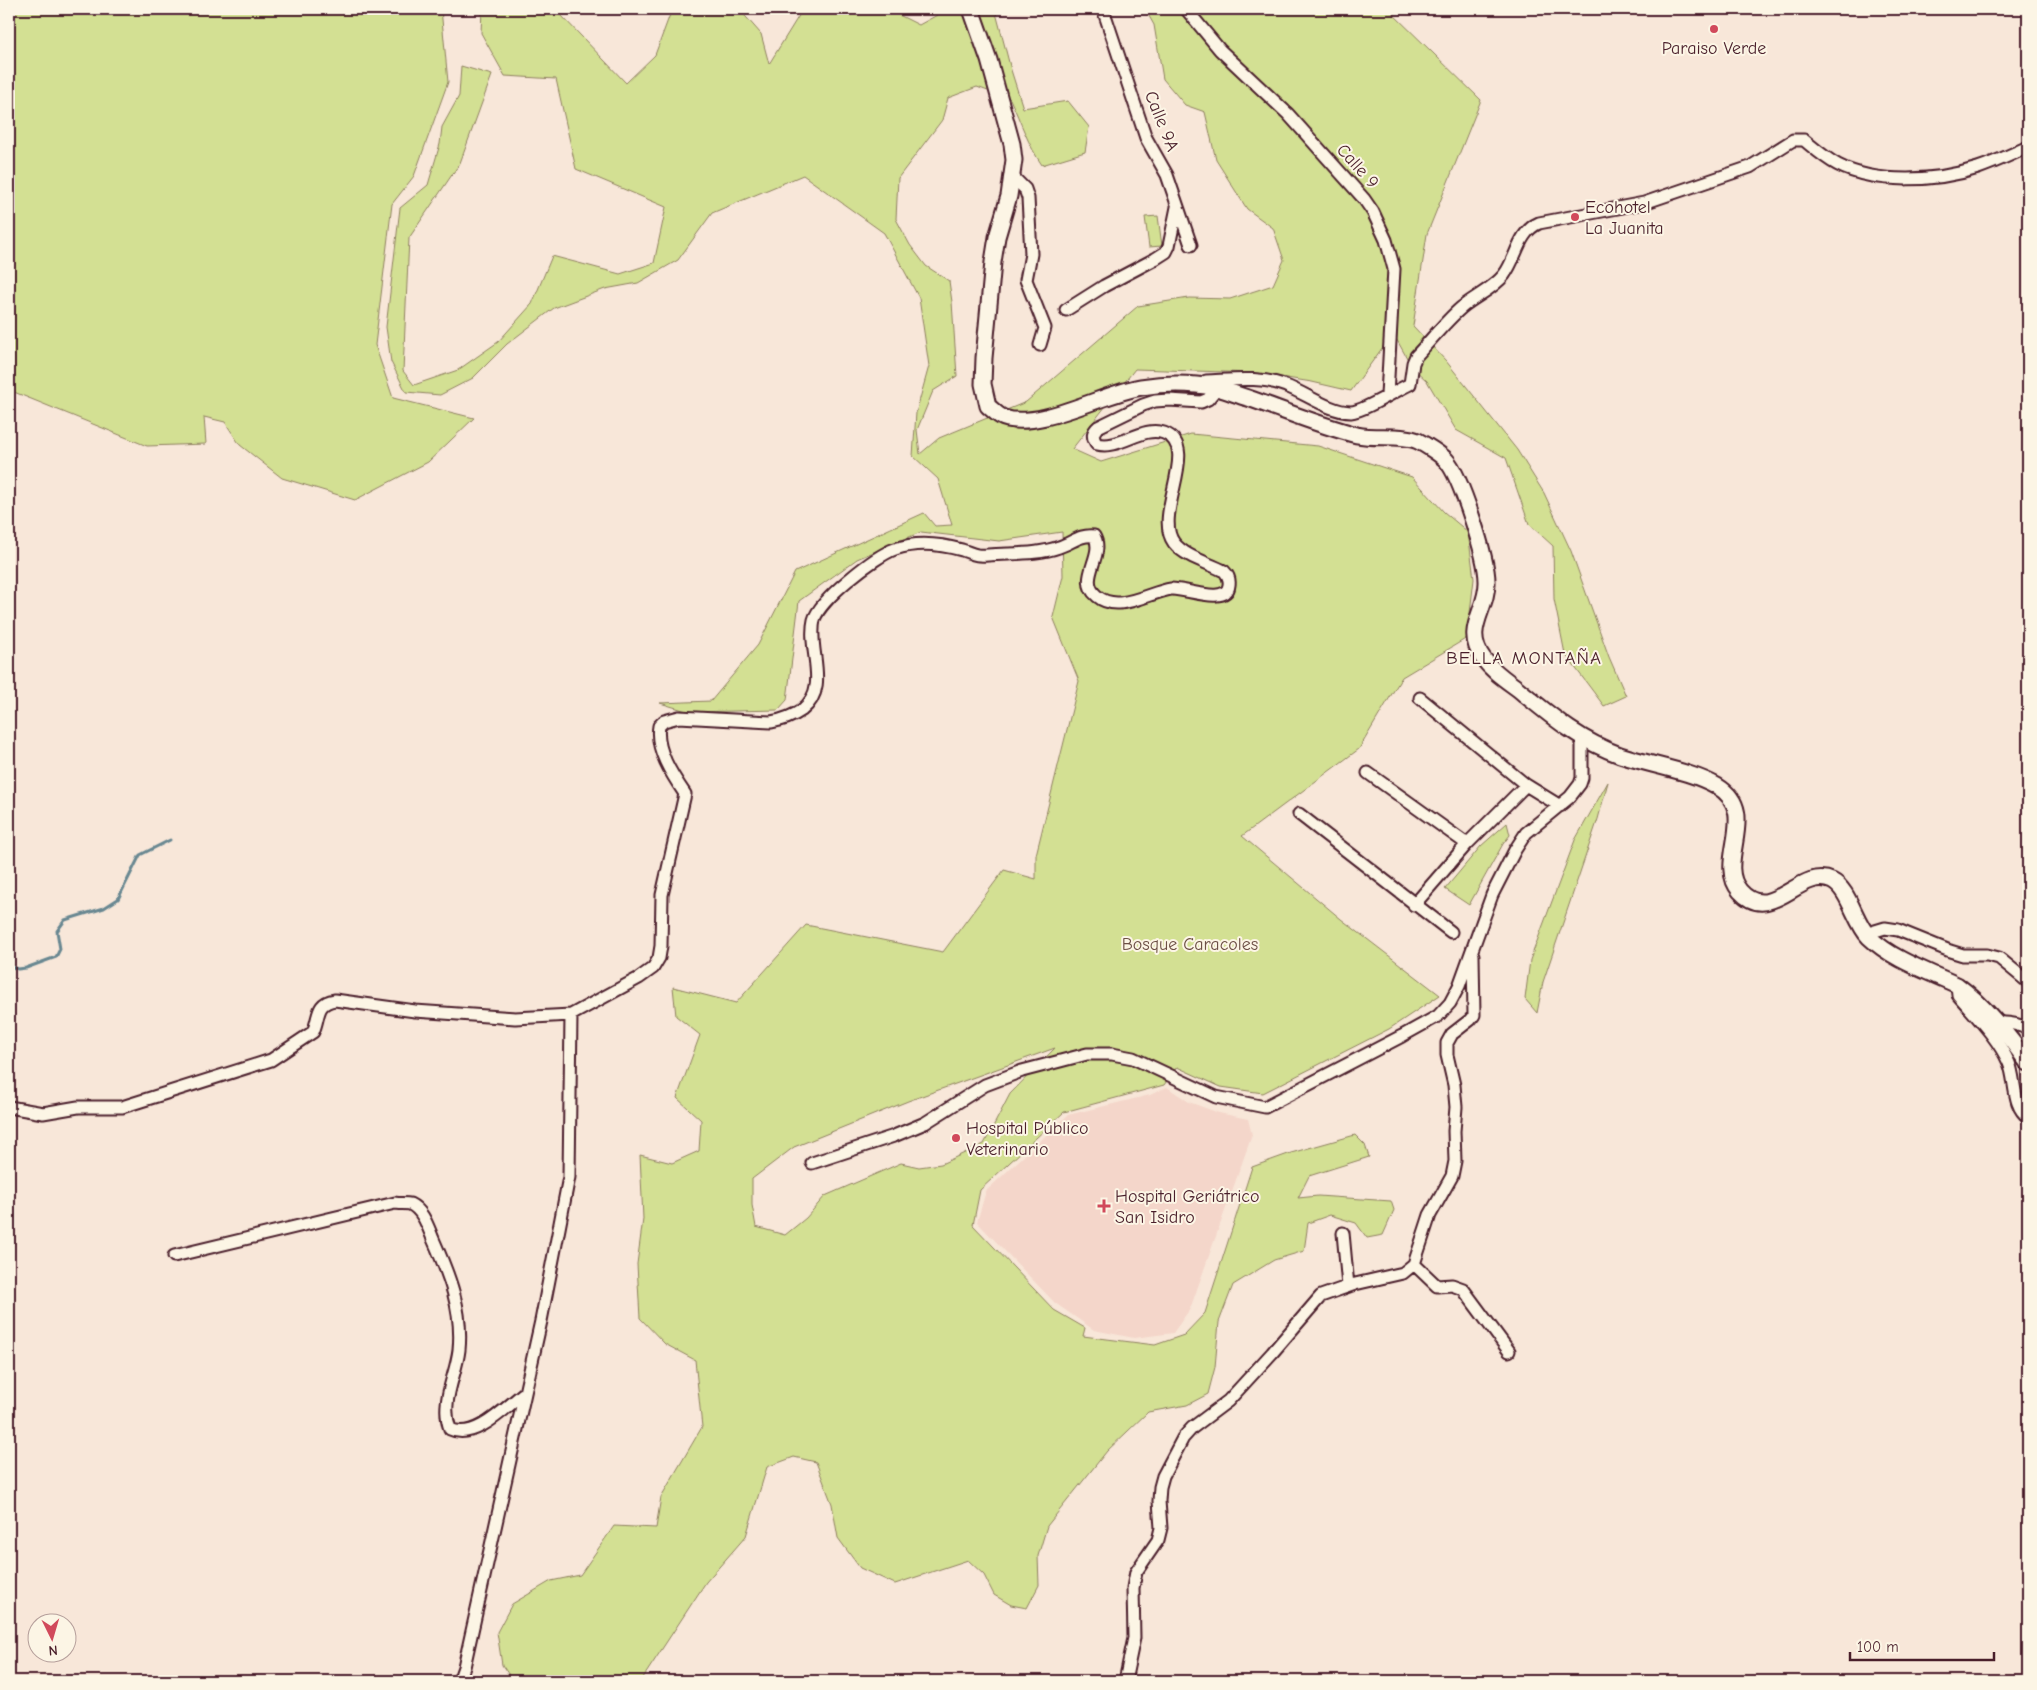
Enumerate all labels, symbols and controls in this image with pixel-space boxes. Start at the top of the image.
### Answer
marker: Paraiso Verde [1708,23,1720,35]
place label: Paraiso Verde [1662,38,1766,59]
street label: Calle 9A [1140,88,1183,154]
street label: Calle 9 [1332,140,1383,193]
place label: Ecohotel La Juanita [1585,197,1664,239]
marker: Ecohotel La Juanita [1569,211,1581,223]
district label: BELLA MONTAÑA [1446,647,1602,669]
park label: Bosque Caracoles [1122,934,1258,955]
place label: Hospital Público Veterinario [966,1118,1089,1160]
marker: Hospital Público Veterinario [950,1132,962,1144]
place label: Hospital Geriátrico San Isidro [1115,1186,1259,1228]
marker: Hospital Geriátrico San Isidro [1097,1199,1111,1213]
north arrow [28,1612,78,1662]
scale bar [1850,1630,1993,1662]
text: 100 m [1857,1638,1899,1656]
text: N [48,1642,58,1659]

